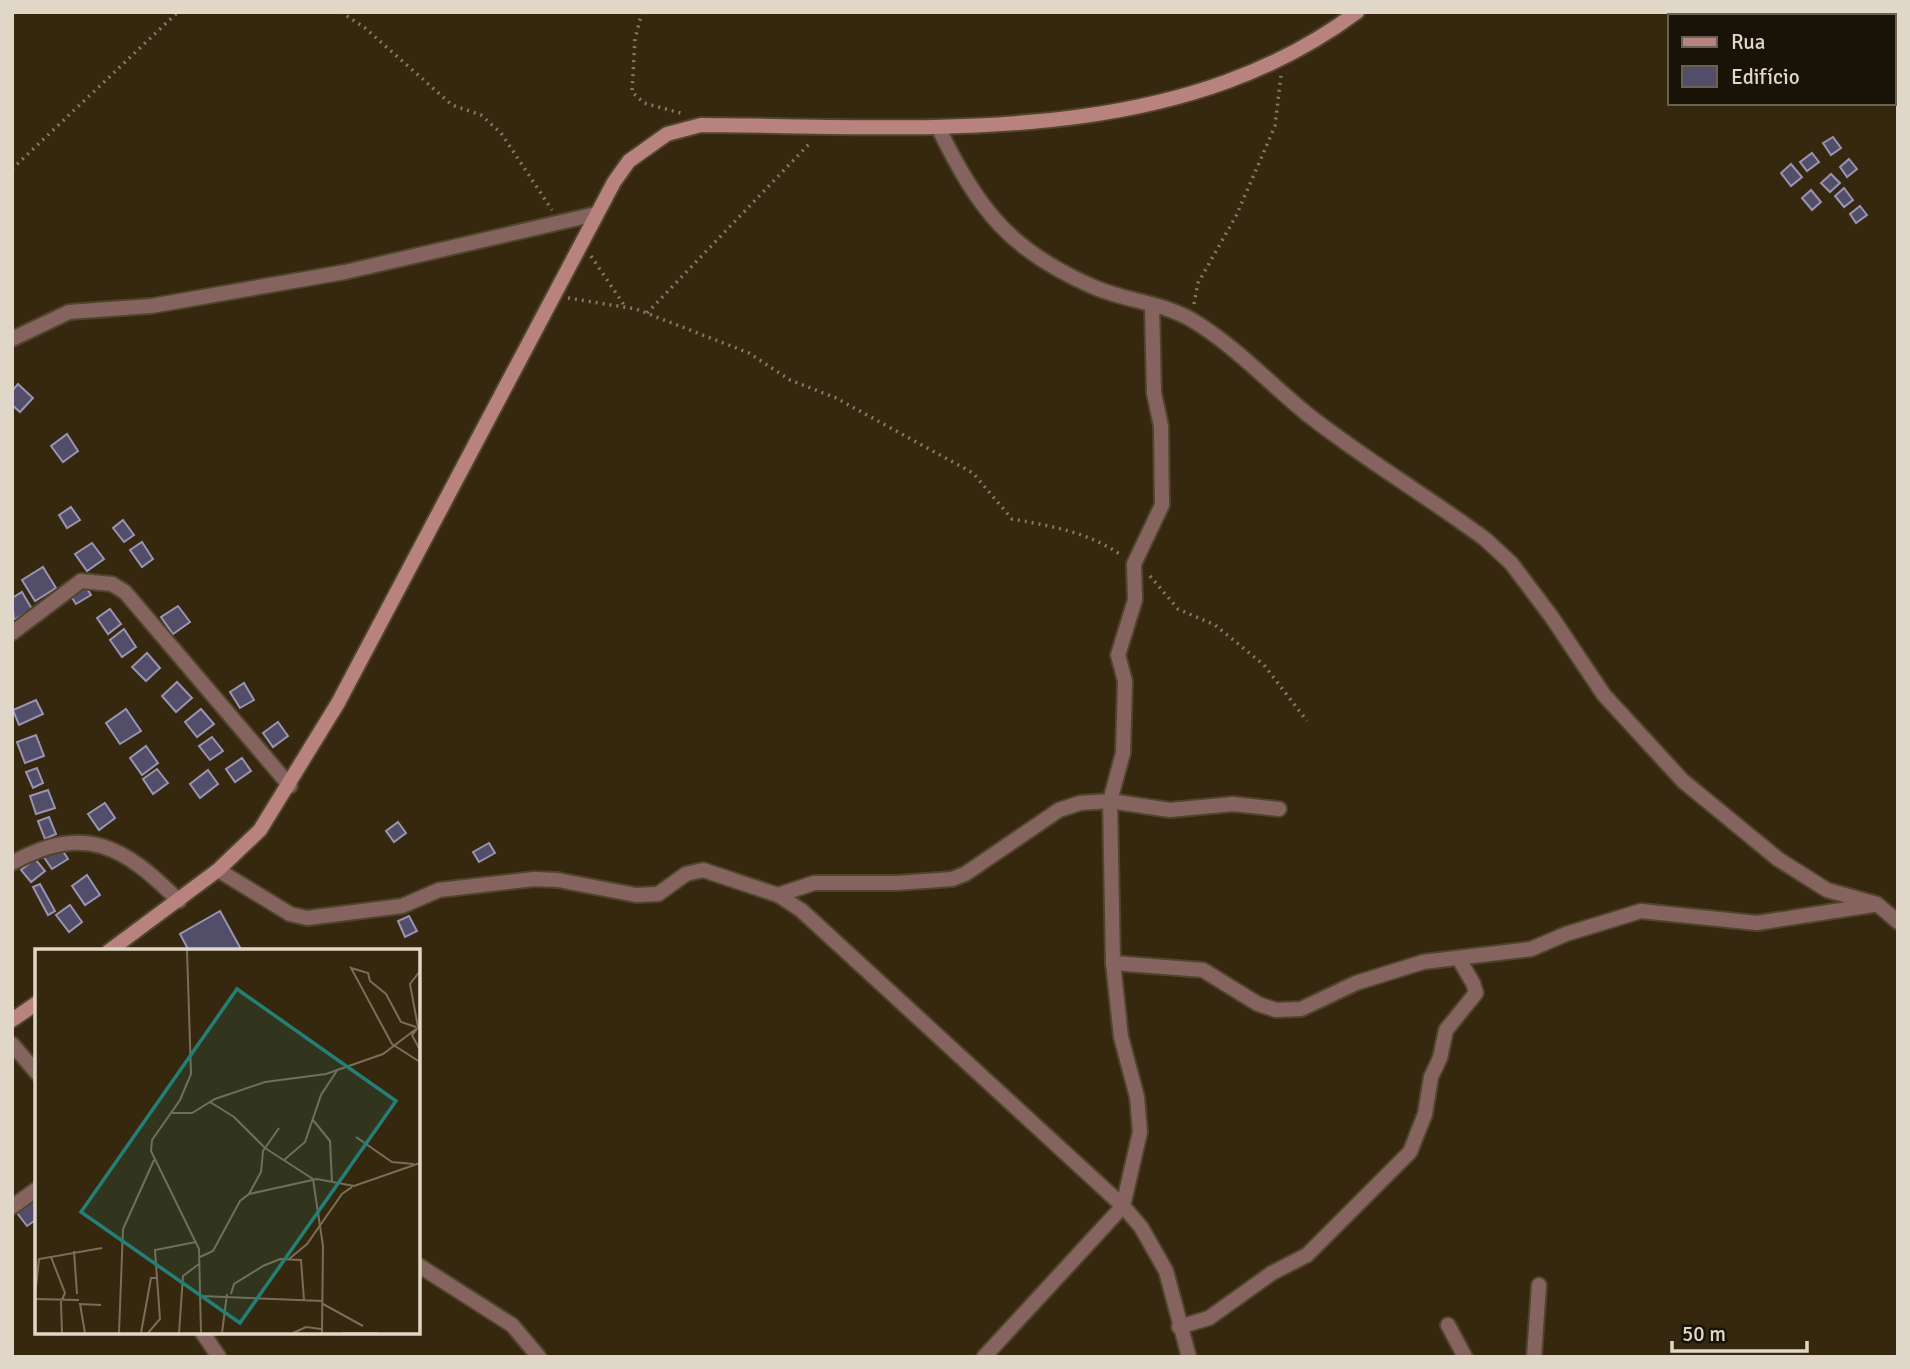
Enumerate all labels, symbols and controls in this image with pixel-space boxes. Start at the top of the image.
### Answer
legend [1668,14,1896,105]
text: Rua [1731,29,1765,55]
text: Edifício [1731,64,1800,90]
inset map [35,949,420,1334]
scale bar [1672,1310,1807,1354]
text: 50 m [1682,1321,1726,1347]

